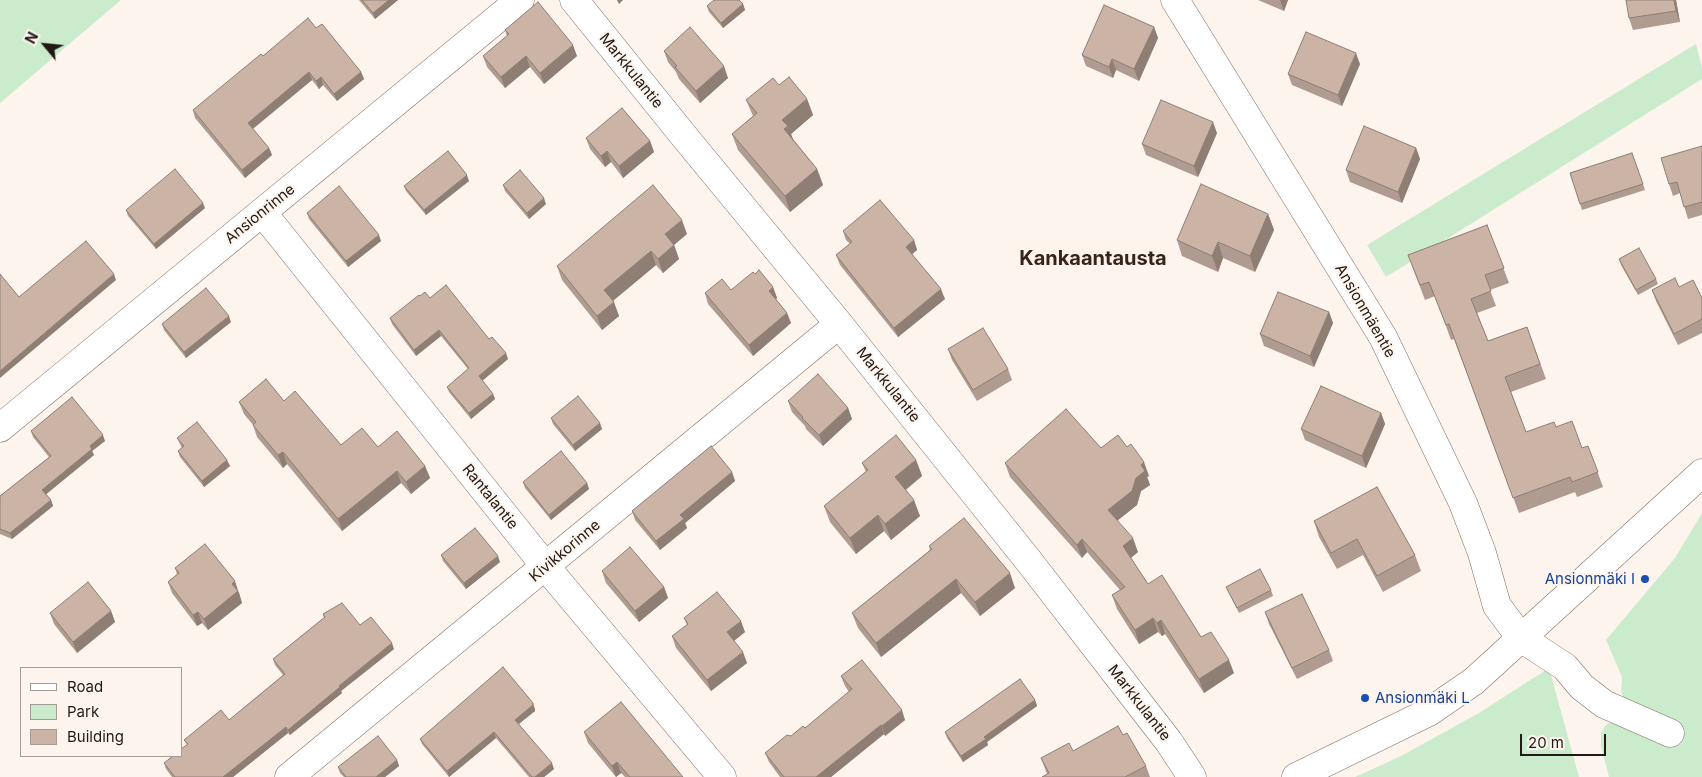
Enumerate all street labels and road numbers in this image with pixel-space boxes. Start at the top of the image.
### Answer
street label: Markkulantie [595,30,667,112]
street label: Ansionrinne [221,180,299,248]
street label: Ansionmäentie [1331,261,1399,361]
street label: Markkulantie [852,344,924,426]
street label: Rantalantie [458,461,522,533]
street label: Kivikkorinne [526,516,604,586]
street label: Markkulantie [1104,661,1174,745]

